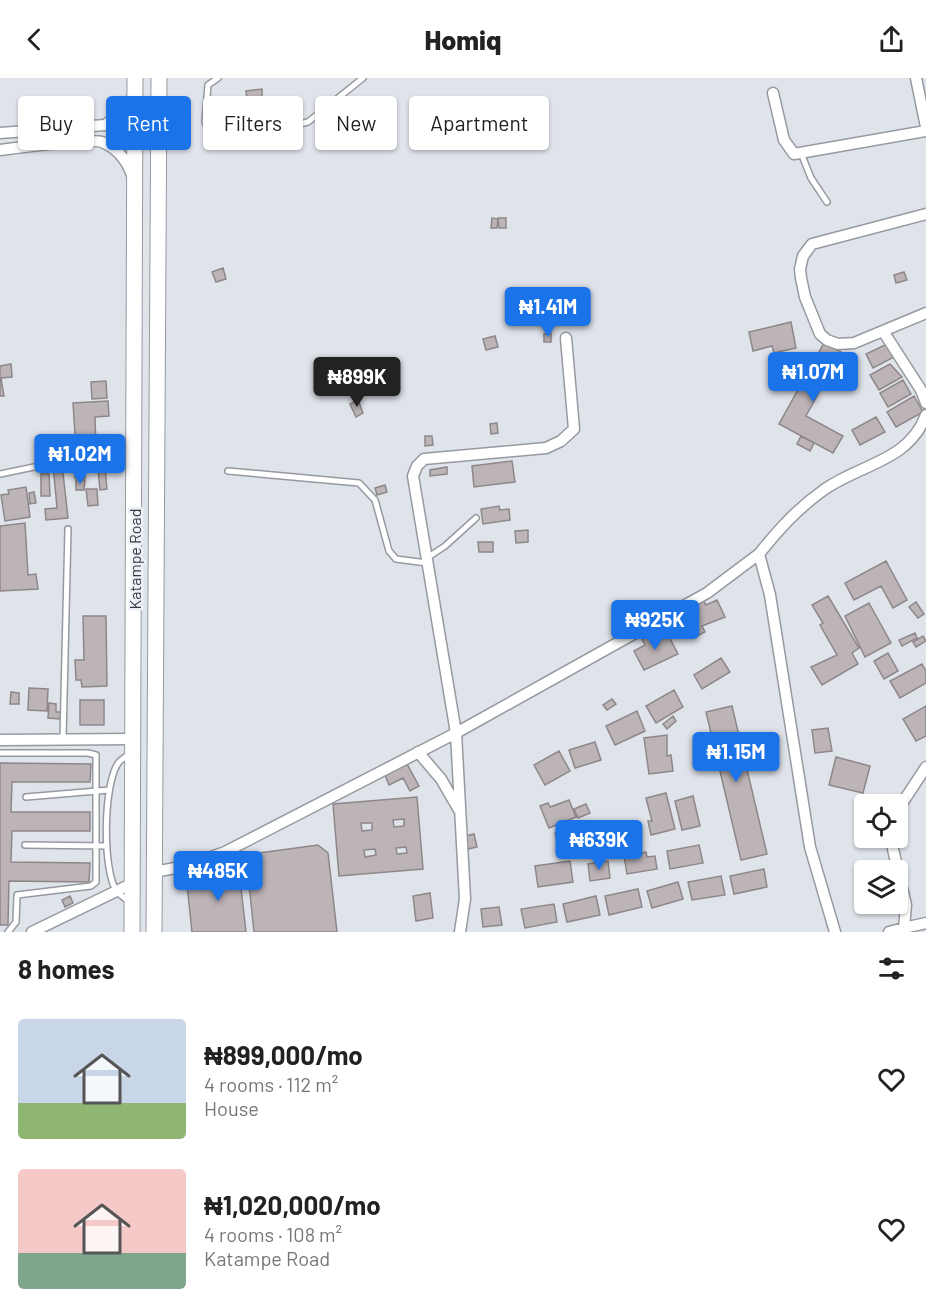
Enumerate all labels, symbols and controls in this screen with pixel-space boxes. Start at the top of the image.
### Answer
icon: back [18,23,51,56]
text: Homiq [425,23,501,55]
icon: share [875,23,908,56]
chip: Buy [18,96,94,150]
chip: Rent [106,96,191,150]
chip: Filters [203,96,303,150]
chip: New [315,96,397,150]
chip: Apartment [409,96,549,150]
pin: ₦1.41M [499,287,597,338]
text: ₦1.41M [519,294,577,318]
pin: ₦1.07M [764,352,862,403]
pin: ₦899K [315,357,399,408]
text: ₦1.07M [782,359,844,383]
text: ₦899K [327,364,387,388]
pin: ₦1.02M [31,434,129,485]
text: ₦1.02M [48,441,112,465]
street label: Katampe Road [125,509,144,609]
pin: ₦925K [613,600,697,651]
text: ₦925K [625,607,685,631]
pin: ₦1.15M [687,732,785,783]
text: ₦1.15M [706,739,766,763]
map controls [854,794,908,914]
button: locate [854,794,908,848]
pin: ₦639K [557,820,641,871]
text: ₦639K [569,827,629,851]
pin: ₦485K [176,851,260,902]
text: ₦485K [188,858,248,882]
button: layers [854,860,908,914]
icon: filters [875,952,908,985]
text: 8 homes [18,953,115,984]
text: ₦899,000/mo [204,1039,363,1070]
icon: home [66,1043,138,1115]
icon: heart [875,1063,908,1096]
text: 4 rooms · 112 m² [204,1072,338,1096]
text: House [204,1096,259,1120]
text: ₦1,020,000/mo [204,1189,381,1220]
icon: home [66,1193,138,1265]
icon: heart [875,1213,908,1246]
text: 4 rooms · 108 m² [204,1222,342,1246]
text: Katampe Road [204,1246,330,1270]

